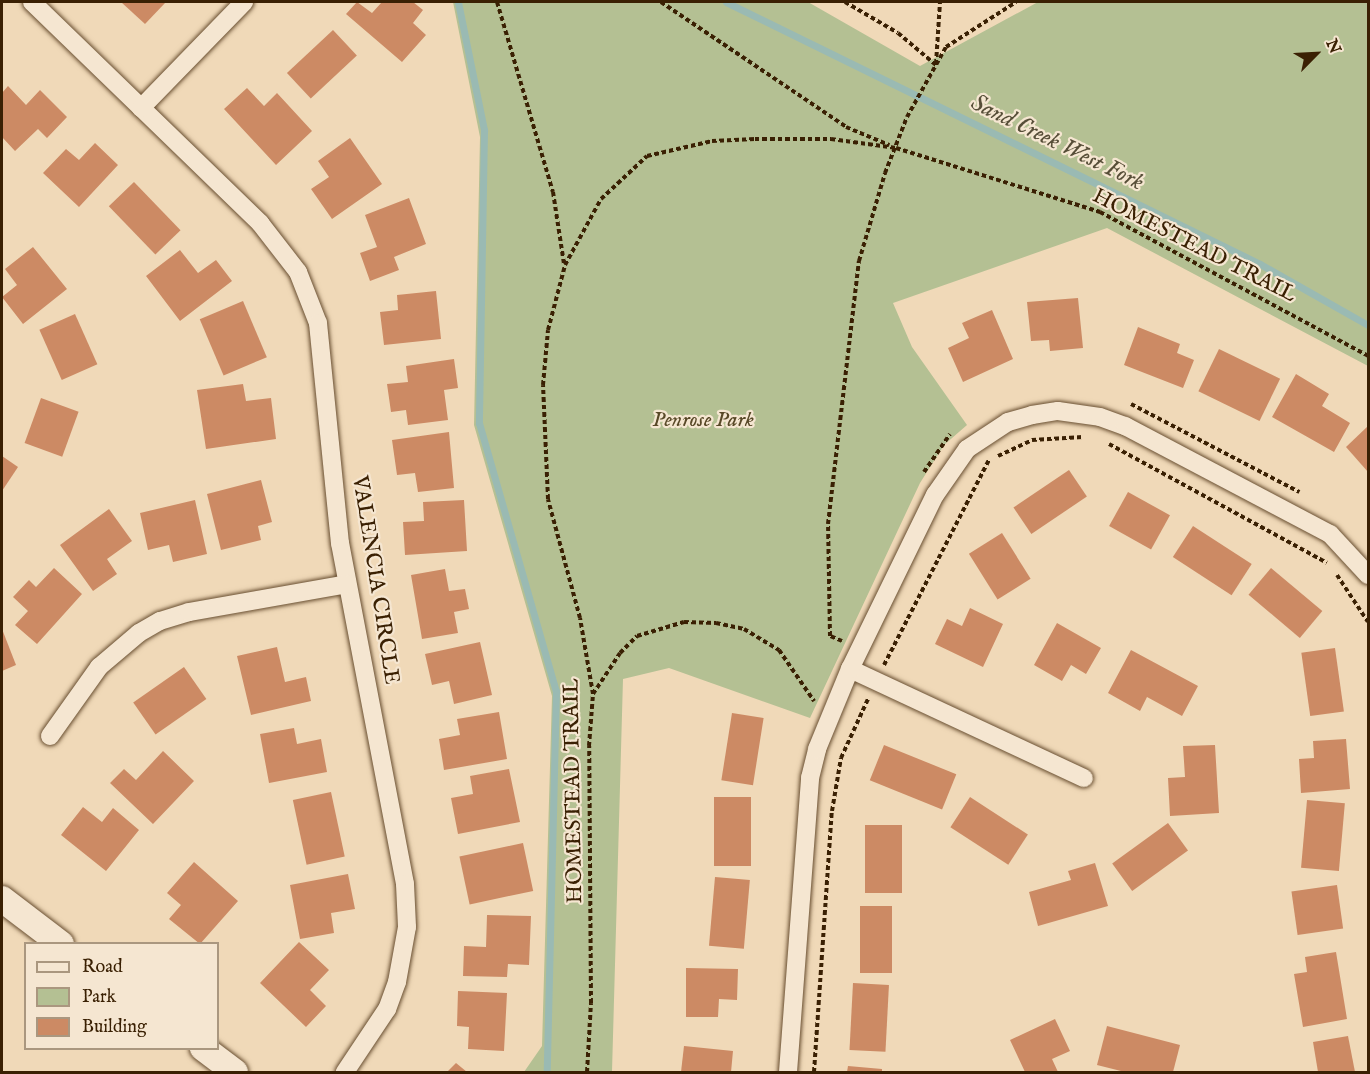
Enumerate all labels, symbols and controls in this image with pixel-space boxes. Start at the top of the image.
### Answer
north arrow [1286,24,1346,84]
text: N [1320,36,1344,57]
water label: Sand Creek West Fork [966,89,1148,197]
street label: HOMESTEAD TRAIL [1088,183,1300,309]
park label: Penrose Park [652,408,754,434]
street label: VALENCIA CIRCLE [345,474,405,686]
street label: HOMESTEAD TRAIL [559,678,589,904]
legend [24,942,219,1050]
text: Road [82,956,123,979]
text: Park [82,986,116,1009]
text: Building [82,1016,147,1039]

